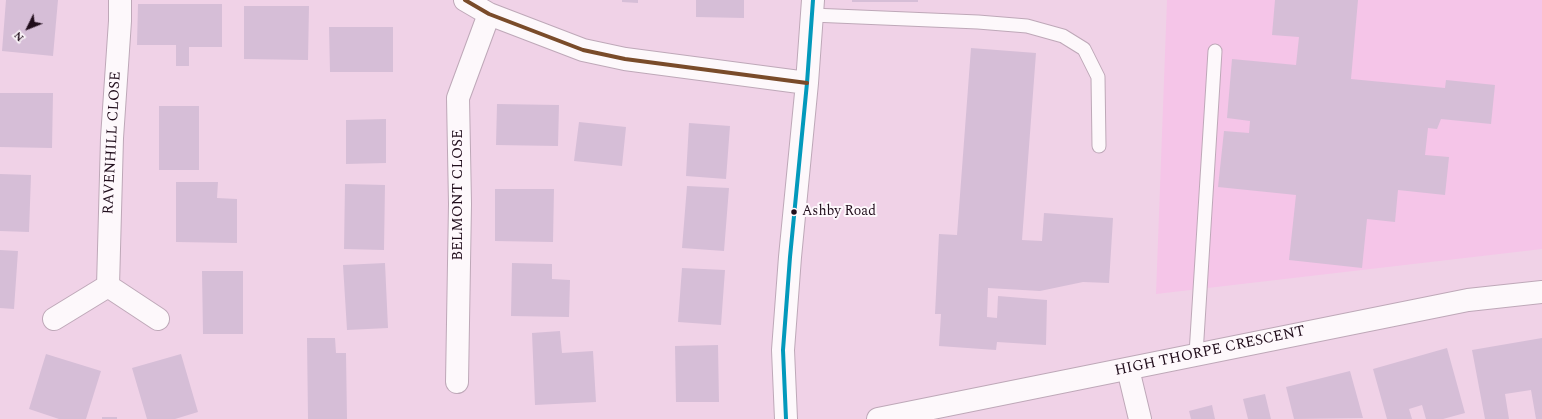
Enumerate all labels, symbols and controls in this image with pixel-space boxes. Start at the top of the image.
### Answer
north arrow [8,8,48,48]
text: N [10,27,28,46]
street label: RAVENHILL CLOSE [100,71,126,215]
street label: BELMONT CLOSE [450,129,468,261]
place label: Ashby Road [802,204,876,220]
marker: Ashby Road [789,207,799,217]
street label: HIGH THORPE CRESCENT [1113,323,1307,381]

